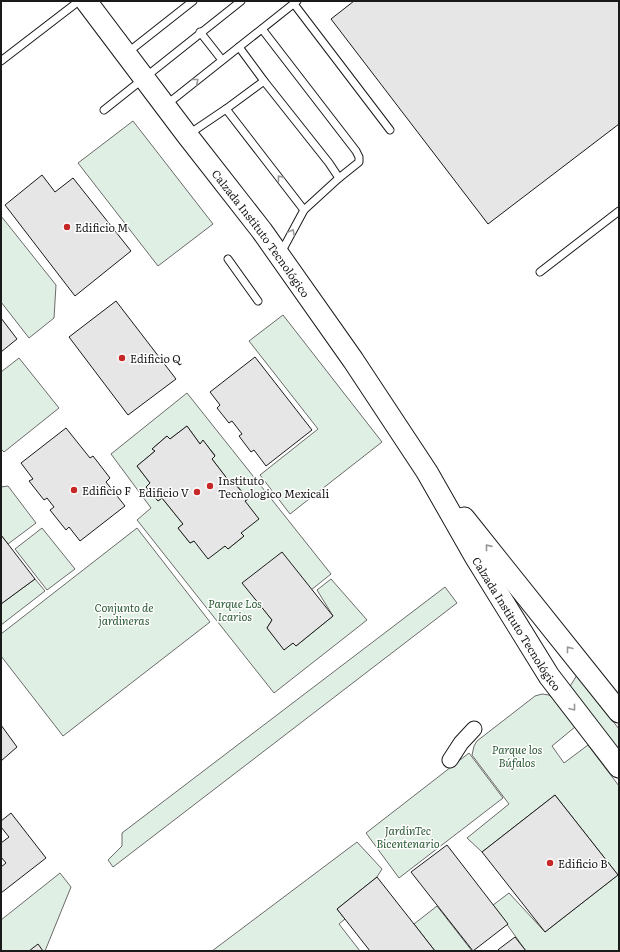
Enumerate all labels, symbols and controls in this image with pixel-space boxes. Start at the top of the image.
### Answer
one-way arrow [191,79,198,86]
street label: Calzada Instituto Tecnológico [209,166,314,300]
one-way arrow [278,176,285,183]
place label: Edificio M [75,219,128,235]
marker: Edificio M [62,222,72,232]
one-way arrow [287,229,294,236]
place label: Edificio Q [130,350,182,366]
marker: Edificio Q [117,353,127,363]
place label: Instituto Tecnologico Mexicali [218,472,329,501]
marker: Instituto Tecnologico Mexicali [205,481,215,491]
place label: Edificio F [82,482,131,498]
place label: Edificio V [139,484,189,500]
marker: Edificio F [69,485,79,495]
marker: Edificio V [192,487,202,497]
one-way arrow [486,544,493,551]
street label: Calzada Instituto Tecnológico [469,553,565,694]
park label: Parque Los Icarios [208,595,262,624]
park label: Conjunto de jardineras [95,599,153,628]
one-way arrow [567,646,574,653]
one-way arrow [568,703,575,710]
park label: Parque los Búfalos [492,741,542,770]
park label: JardínTec Bicentenario [376,822,440,851]
place label: Edificio B [558,855,608,871]
marker: Edificio B [545,858,555,868]

